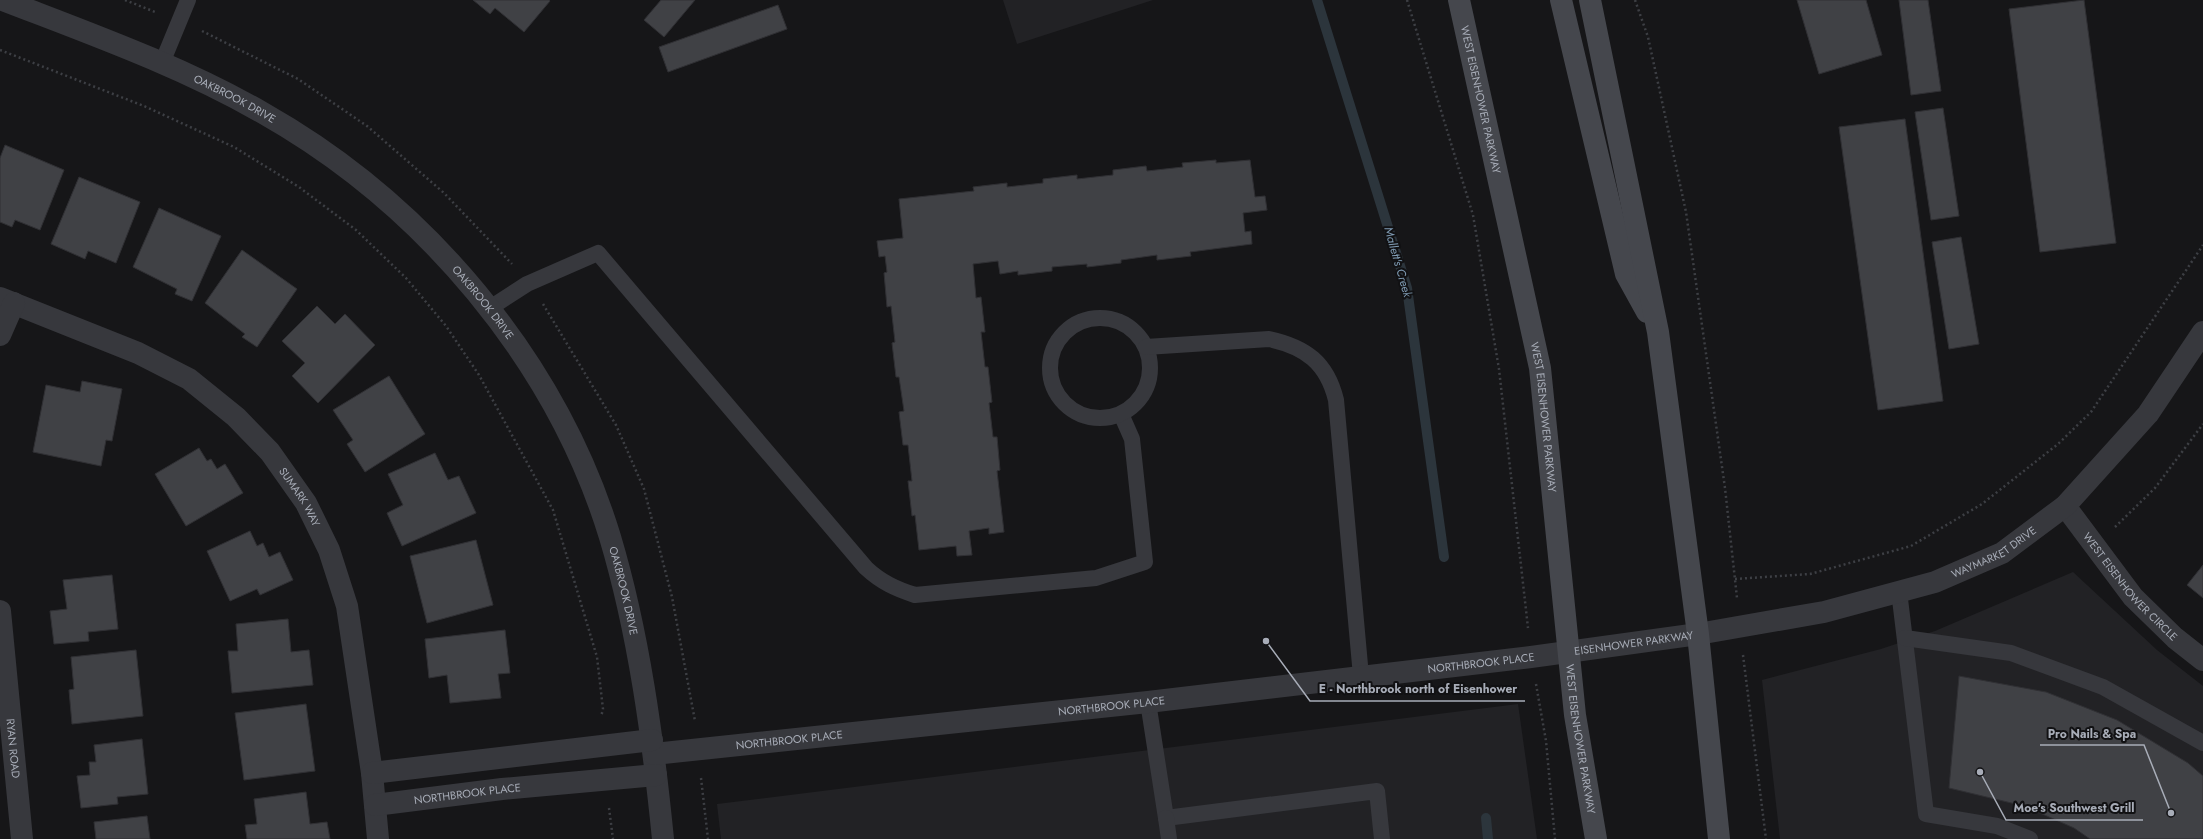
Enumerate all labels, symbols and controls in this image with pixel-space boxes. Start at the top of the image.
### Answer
street label: WEST EISENHOWER PARKWAY [1457,24,1505,176]
street label: OAKBROOK DRIVE [191,70,279,127]
water label: Mallett's Creek [1379,225,1417,300]
street label: OAKBROOK DRIVE [449,262,518,343]
street label: WEST EISENHOWER PARKWAY [1527,340,1561,494]
street label: SUMARK WAY [275,464,325,530]
street label: WAYMARKET DRIVE [1949,522,2039,582]
street label: WEST EISENHOWER CIRCLE [2079,529,2181,644]
street label: OAKBROOK DRIVE [605,544,642,636]
street label: EISENHOWER PARKWAY [1573,627,1695,659]
street label: NORTHBROOK PLACE [1427,649,1535,677]
street label: WEST EISENHOWER PARKWAY [1562,663,1600,816]
callout: E - Northbrook north of Eisenhower [1310,677,1525,701]
text: E - Northbrook north of Eisenhower [1319,680,1517,698]
street label: NORTHBROOK PLACE [1057,692,1166,719]
street label: RYAN ROAD [2,718,24,779]
callout: Pro Nails & Spa [2040,721,2144,745]
text: Pro Nails & Spa [2048,725,2136,743]
street label: NORTHBROOK PLACE [735,726,844,753]
street label: NORTHBROOK PLACE [413,779,521,808]
callout: Moe's Southwest Grill [2006,796,2143,820]
text: Moe's Southwest Grill [2013,799,2135,817]

